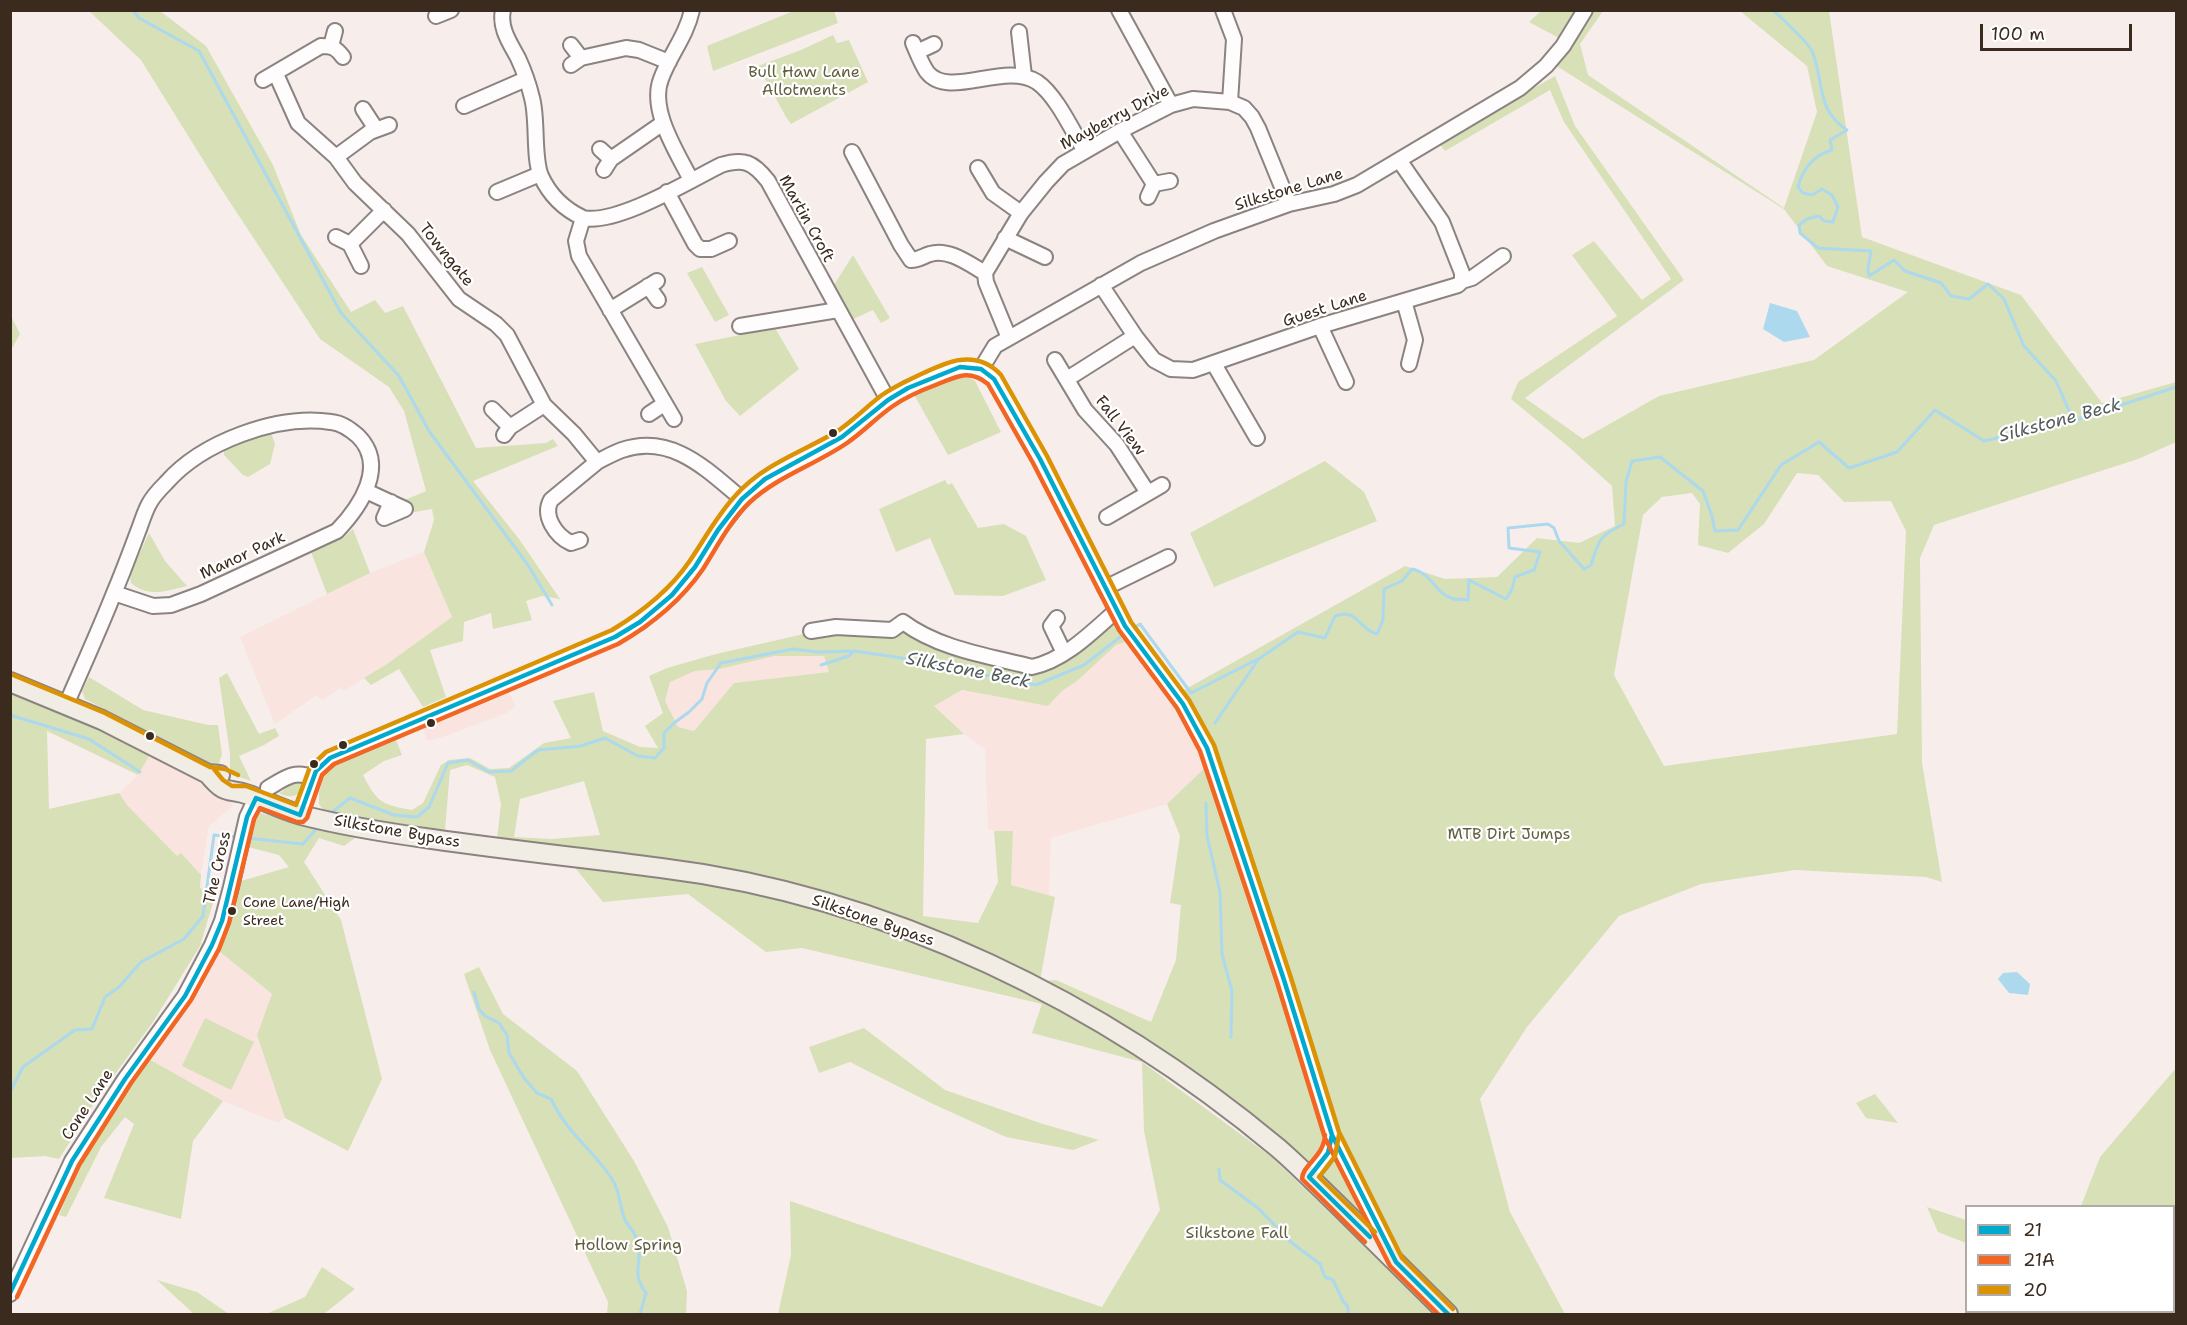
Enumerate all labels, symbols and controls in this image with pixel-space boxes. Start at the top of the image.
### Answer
scale bar [1983,12,2134,50]
text: 100 m [1991,22,2045,46]
park label: Bull Haw Lane Allotments [748,63,860,101]
street label: Mayberry Drive [1057,81,1173,155]
street label: Silkstone Lane [1232,164,1346,216]
street label: Martin Croft [774,172,838,266]
street label: Towngate [415,219,477,291]
street label: Guest Lane [1280,286,1370,332]
street label: Fall View [1091,392,1149,460]
water label: Silkstone Beck [1996,394,2124,448]
unlabelled marker [827,427,839,439]
street label: Manor Park [197,528,289,584]
water label: Silkstone Beck [904,648,1032,694]
unlabelled marker [425,717,437,729]
unlabelled marker [144,730,156,742]
unlabelled marker [337,739,349,751]
unlabelled marker [308,758,320,770]
street label: Silkstone Bypass [332,811,462,853]
park label: MTB Dirt Jumps [1448,825,1570,845]
street label: The Cross [200,830,236,906]
street label: Silkstone Bypass [809,891,937,951]
place label: Cone Lane/High Street [243,895,350,928]
marker: Cone Lane/High Street [226,905,238,917]
street label: Cone Lane [58,1066,118,1144]
legend [1965,1205,2175,1313]
text: 21 [2023,1218,2042,1242]
park label: Silkstone Fall [1186,1224,1288,1244]
park label: Hollow Spring [574,1236,682,1256]
text: 21A [2023,1248,2055,1272]
text: 20 [2023,1278,2048,1302]

